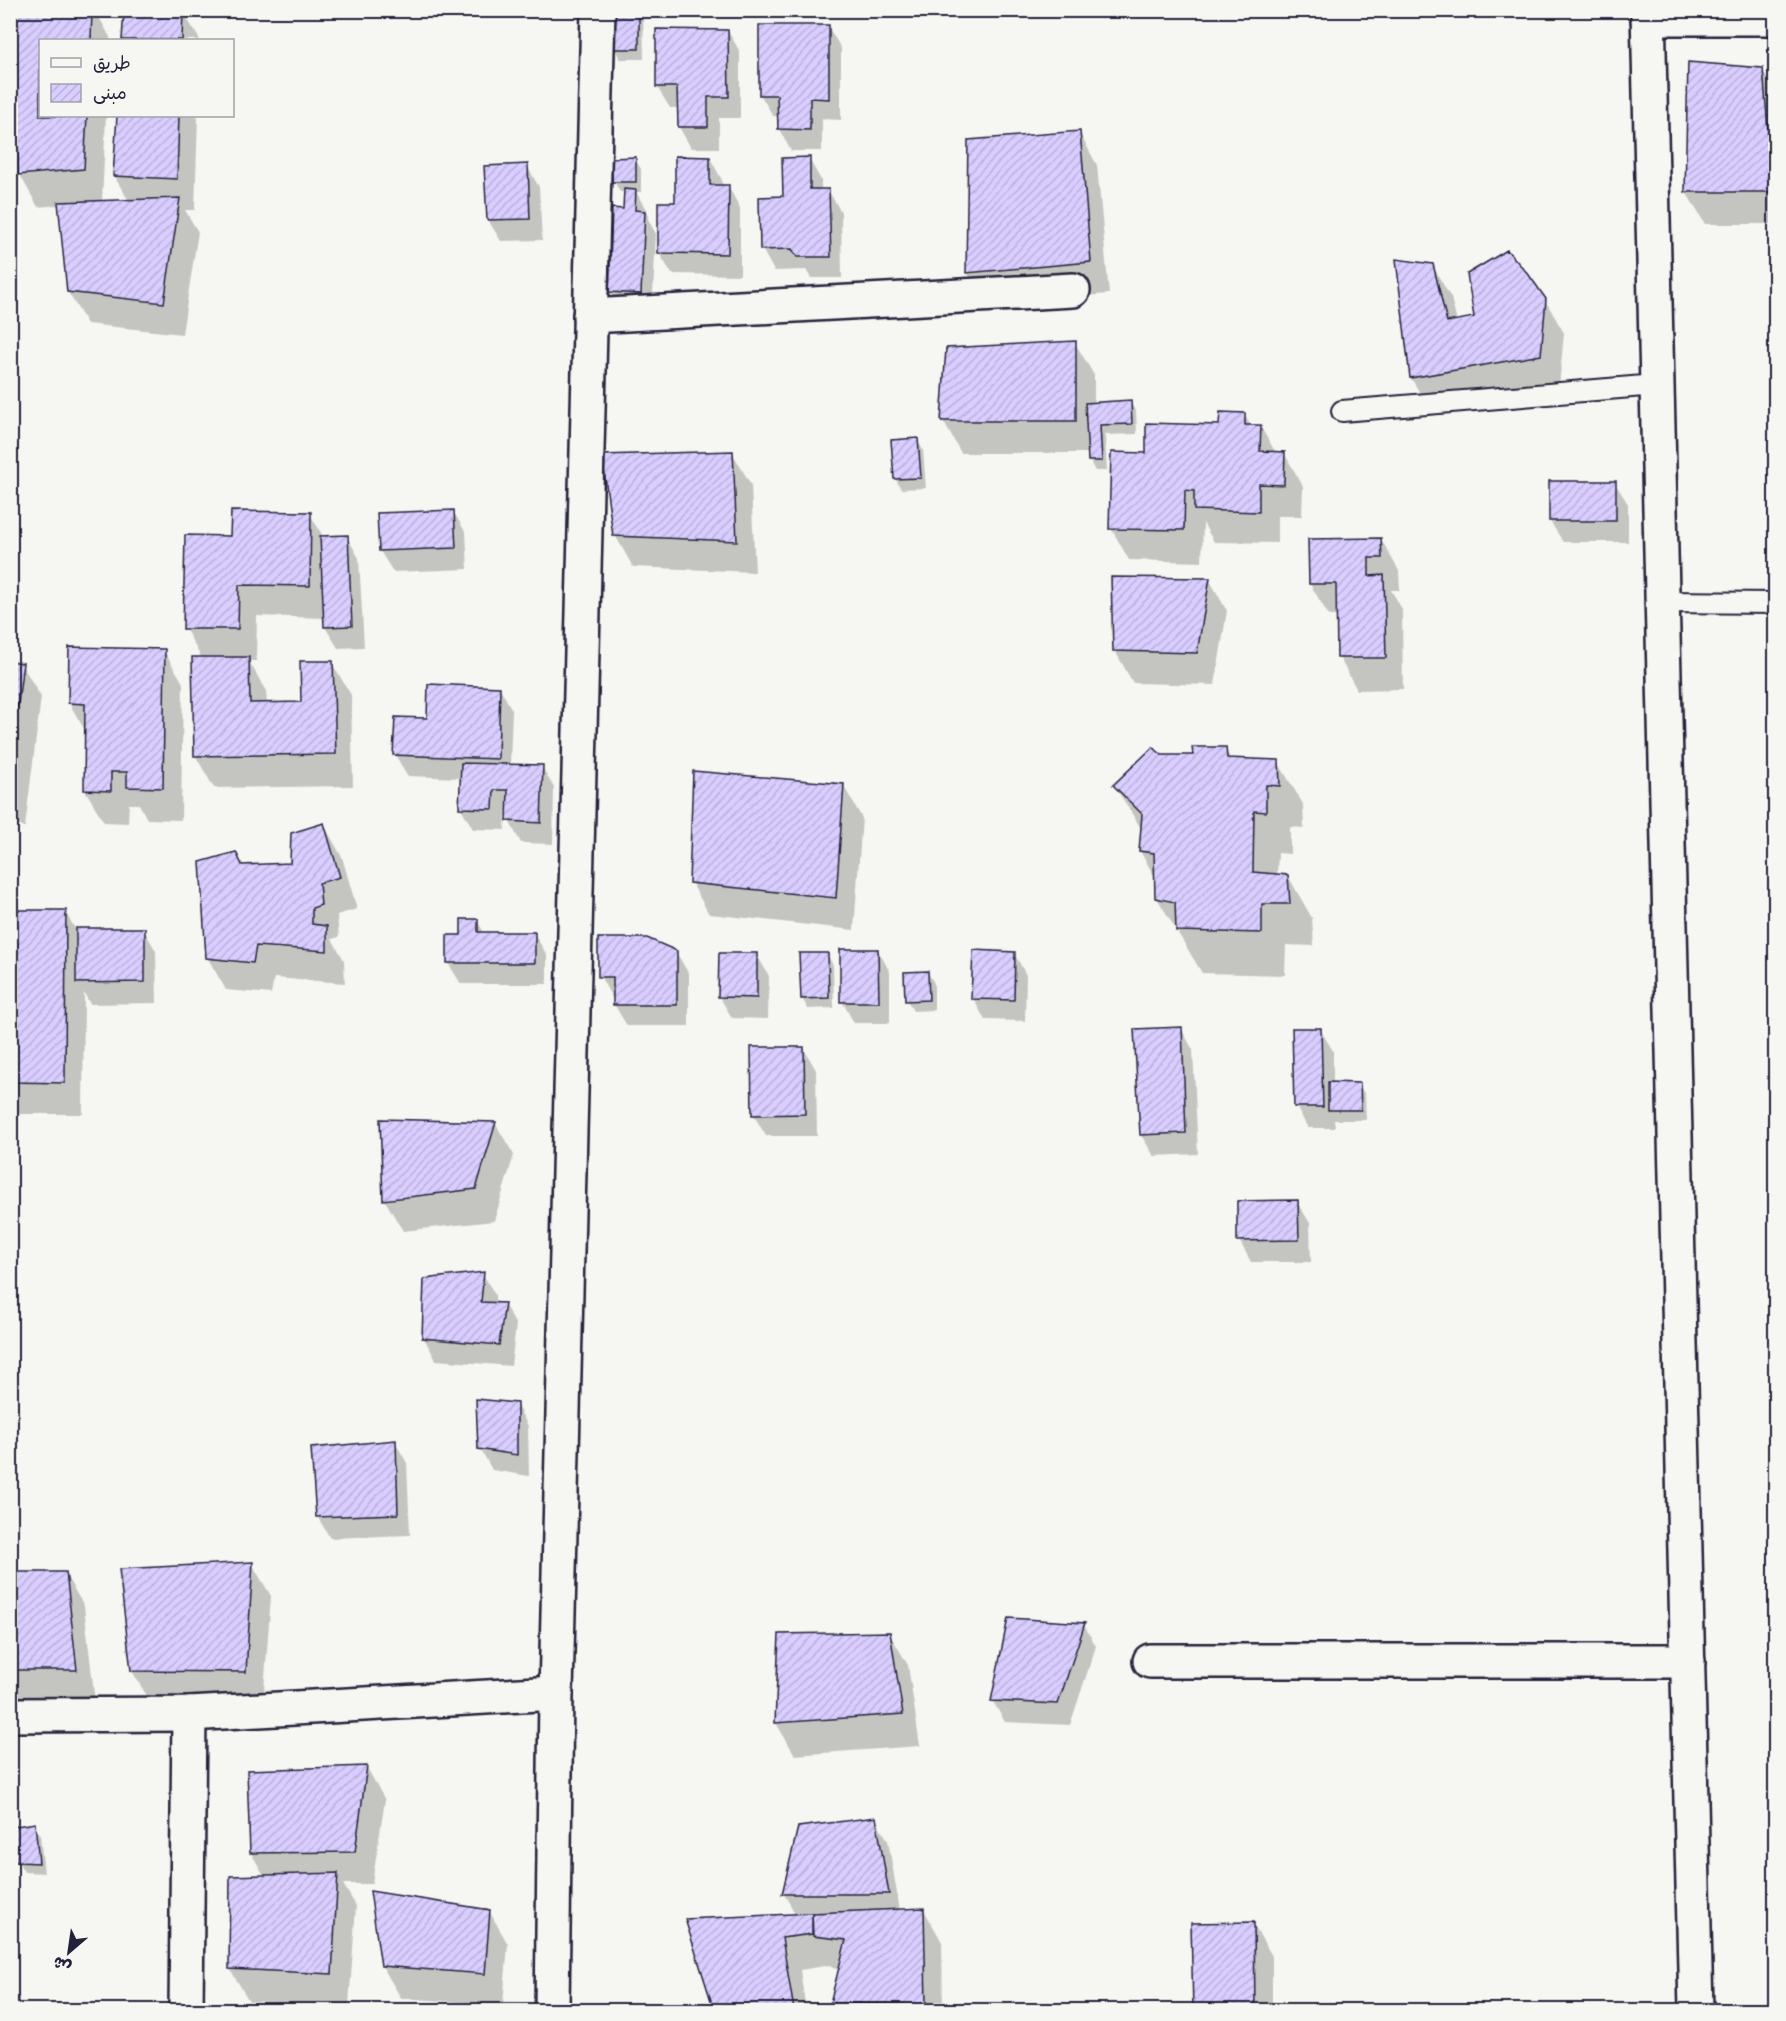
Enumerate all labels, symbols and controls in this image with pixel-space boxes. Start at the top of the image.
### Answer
legend [39,39,234,117]
text: طريق [93,48,131,75]
text: مبنى [93,78,127,105]
north arrow [39,1922,99,1982]
text: ش [48,1951,75,1981]

